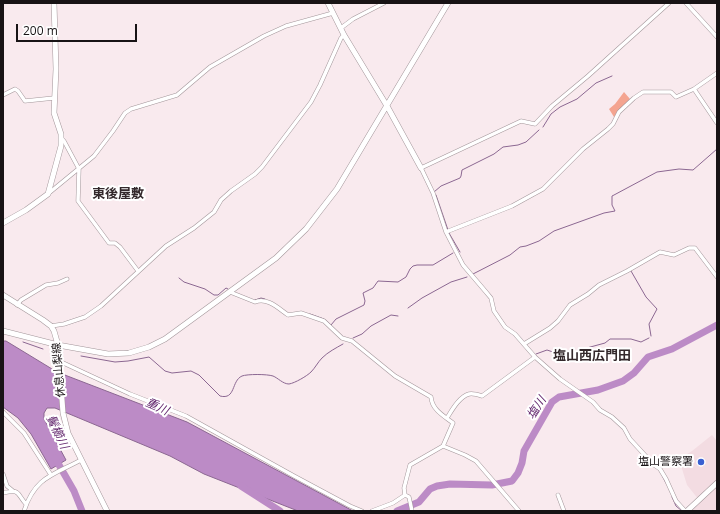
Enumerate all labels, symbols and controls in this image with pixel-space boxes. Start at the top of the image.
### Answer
scale bar [18,16,139,42]
text: 200 m [23,22,58,39]
district label: 東後屋敷 [92,186,144,202]
street label: 休息山梨線 [50,342,68,398]
district label: 塩山西広門田 [553,348,631,364]
water label: 塩川 [524,394,550,422]
water label: 重川 [143,396,171,418]
water label: 鬢櫛川 [43,413,71,451]
place label: 塩山警察署 [638,455,693,469]
marker: 塩山警察署 [696,457,706,467]

